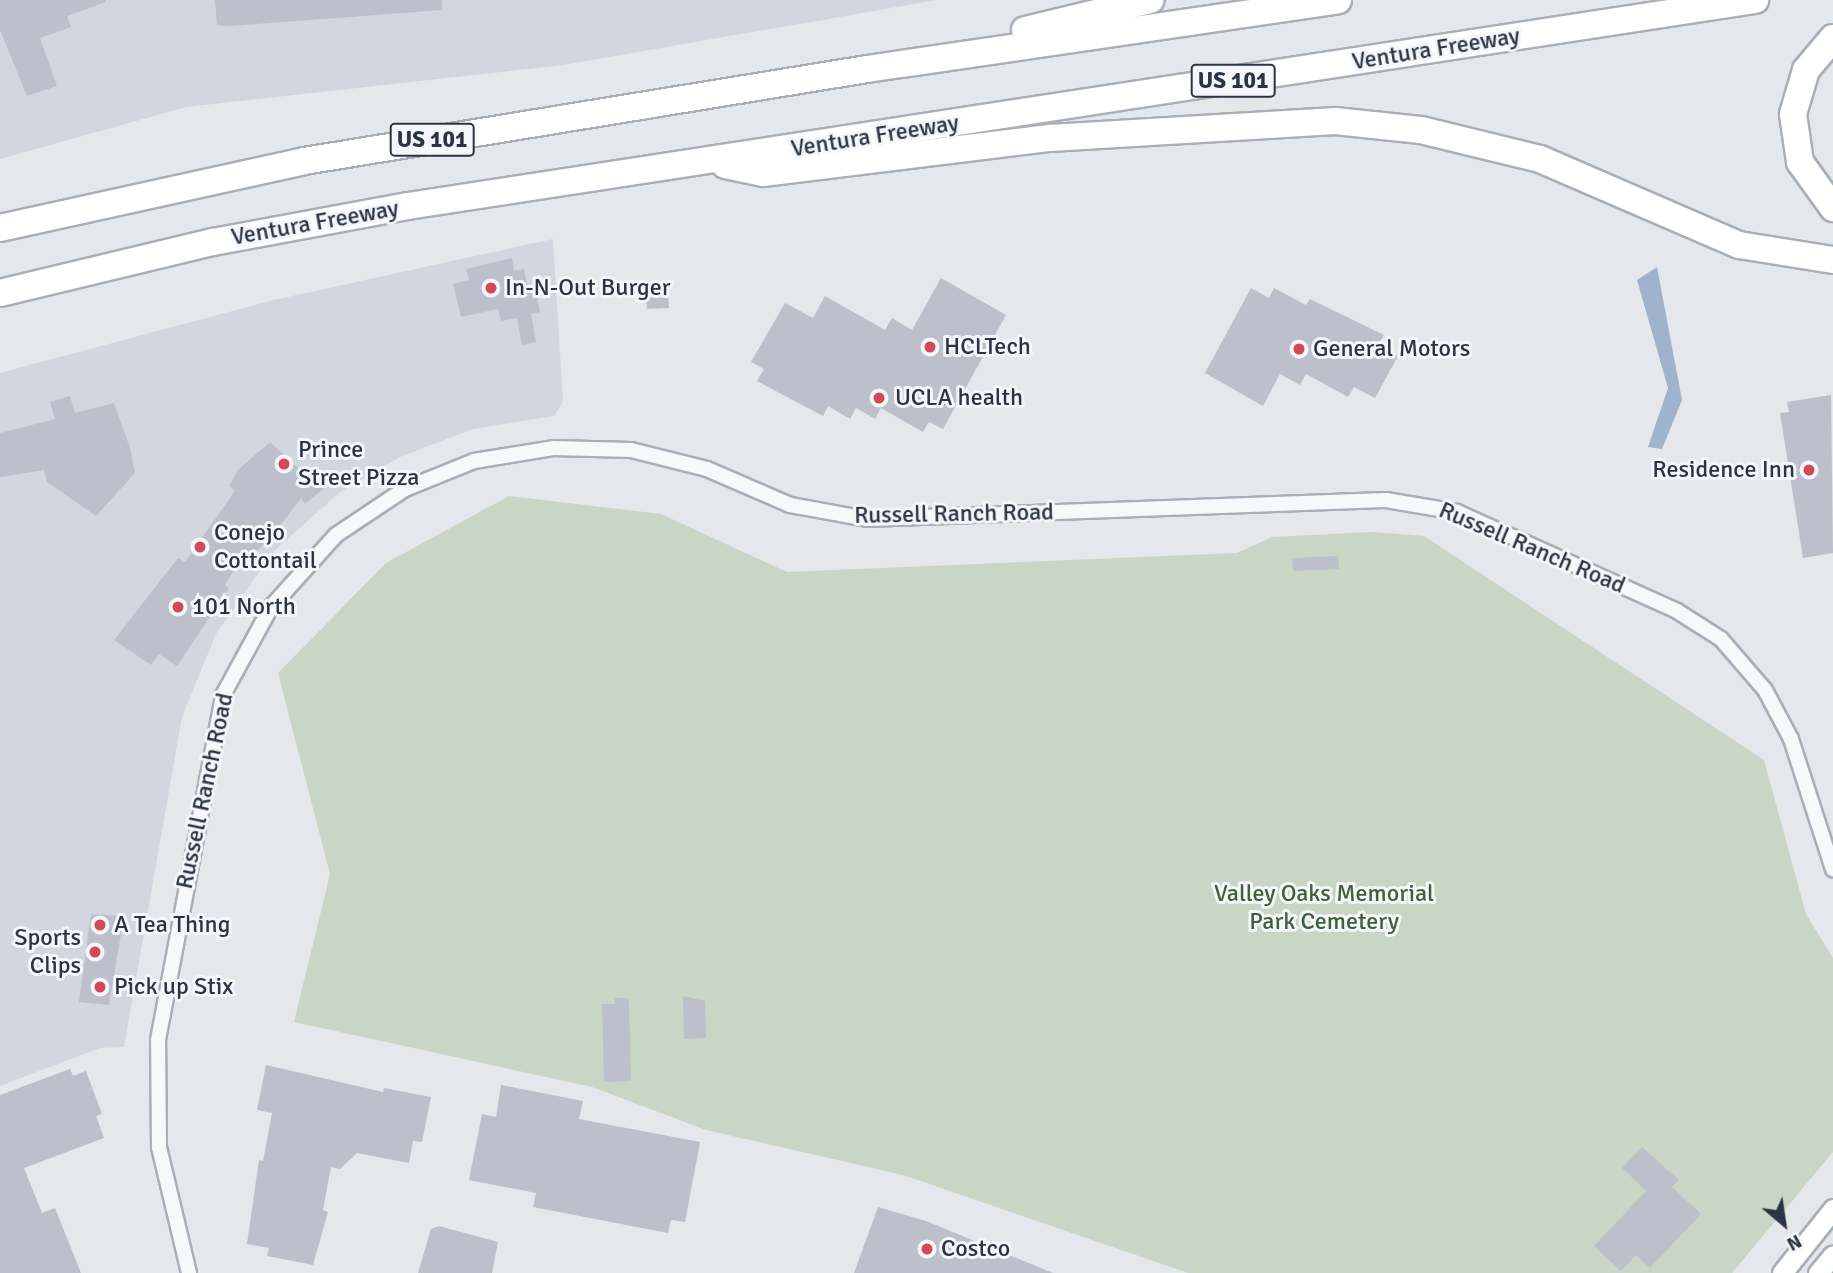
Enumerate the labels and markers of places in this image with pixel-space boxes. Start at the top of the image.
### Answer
place label: In-N-Out Burger [505,274,671,302]
marker: In-N-Out Burger [483,280,499,296]
place label: HCLTech [944,333,1031,361]
place label: General Motors [1313,335,1470,363]
marker: HCLTech [922,339,938,355]
marker: General Motors [1291,341,1307,357]
place label: UCLA health [895,384,1023,412]
marker: UCLA health [869,388,889,408]
place label: Prince Street Pizza [298,436,420,492]
marker: Prince Street Pizza [276,456,292,472]
place label: Residence Inn [1652,456,1795,484]
marker: Residence Inn [1801,462,1817,478]
place label: Conejo Cottontail [214,519,317,575]
marker: Conejo Cottontail [192,539,208,555]
place label: 101 North [192,593,296,621]
marker: 101 North [170,599,186,615]
place label: A Tea Thing [114,911,230,939]
marker: A Tea Thing [92,917,108,933]
place label: Sports Clips [14,924,81,980]
marker: Sports Clips [87,944,103,960]
place label: Pick up Stix [114,973,233,1001]
marker: Pick up Stix [92,979,108,995]
place label: Costco [941,1235,1010,1263]
marker: Costco [919,1241,935,1257]

